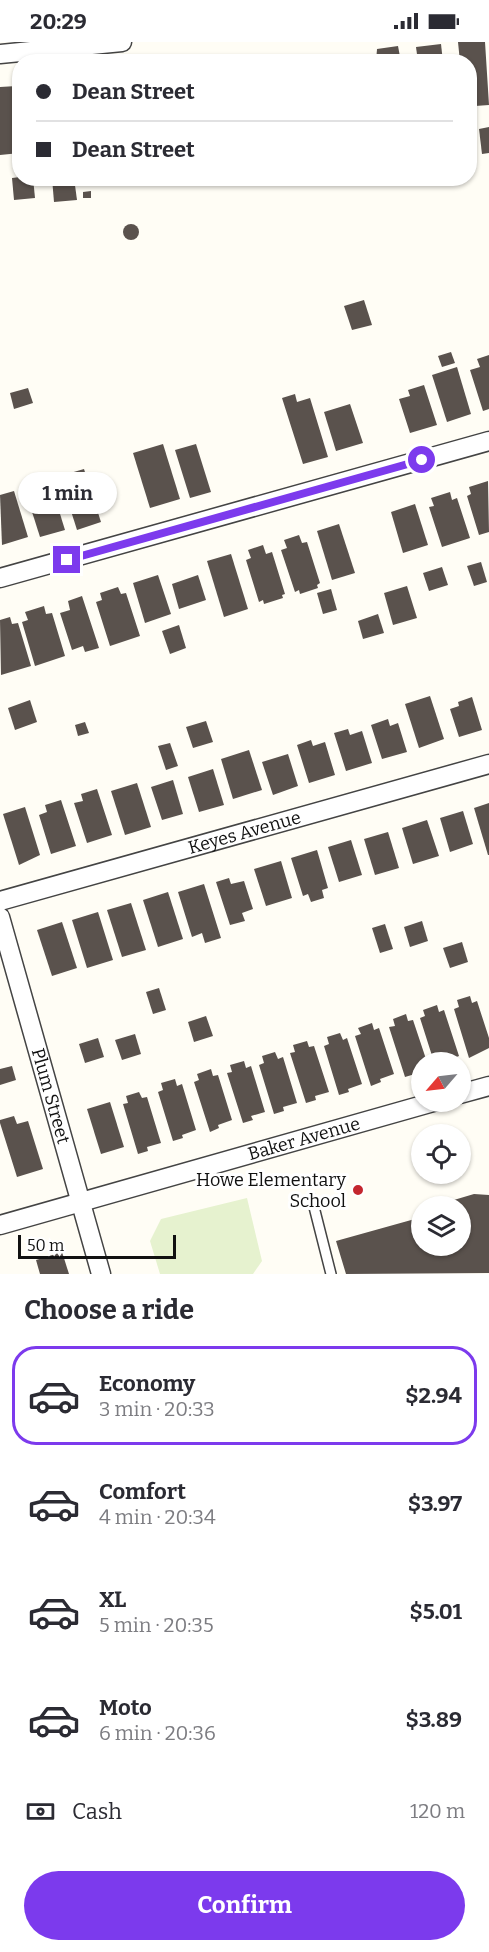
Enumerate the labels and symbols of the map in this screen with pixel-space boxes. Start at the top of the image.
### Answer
route start [408,446,435,473]
callout: 1 min [17,473,116,515]
route end [53,546,80,573]
street label: Keyes Avenue [186,806,303,859]
street label: Plum Street [27,1046,75,1147]
north arrow [411,1052,471,1112]
street label: Baker Avenue [245,1112,363,1165]
place label: Howe Elementary School [196,1169,346,1212]
marker: Howe Elementary School [351,1183,365,1197]
scale bar [18,1232,176,1260]

